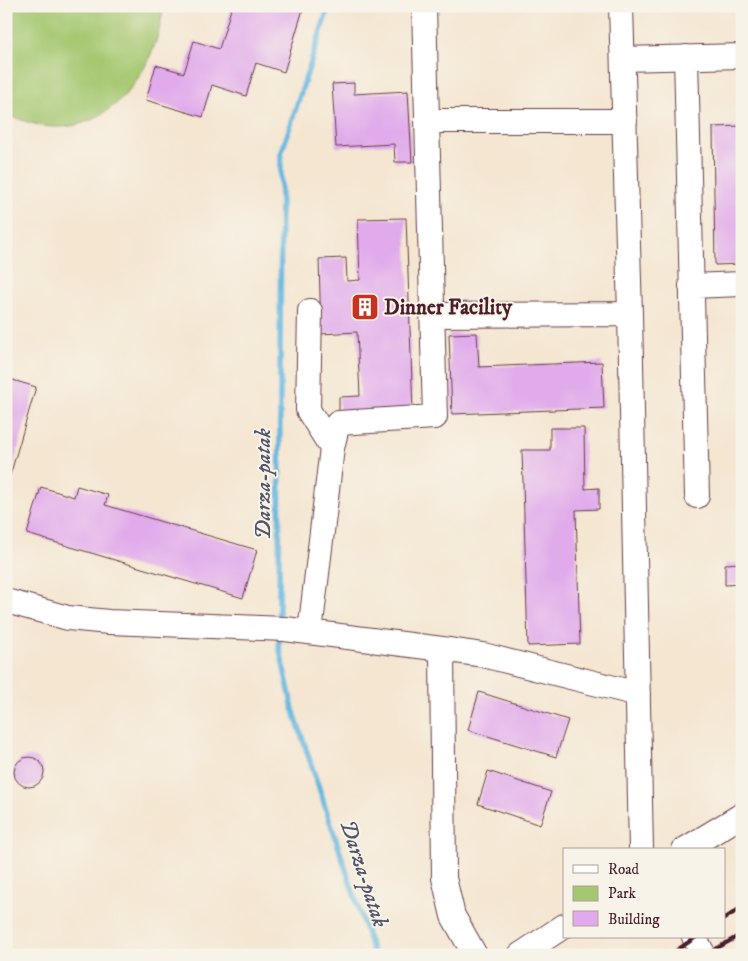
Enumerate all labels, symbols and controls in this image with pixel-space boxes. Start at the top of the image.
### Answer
building icon: Dinner Facility [350,292,380,322]
place label: Dinner Facility [384,295,513,321]
water label: Darza-patak [250,428,277,540]
water label: Darza-patak [334,816,394,931]
legend [563,848,726,938]
text: Road [608,860,640,879]
text: Park [608,884,637,903]
text: Building [608,910,660,929]

